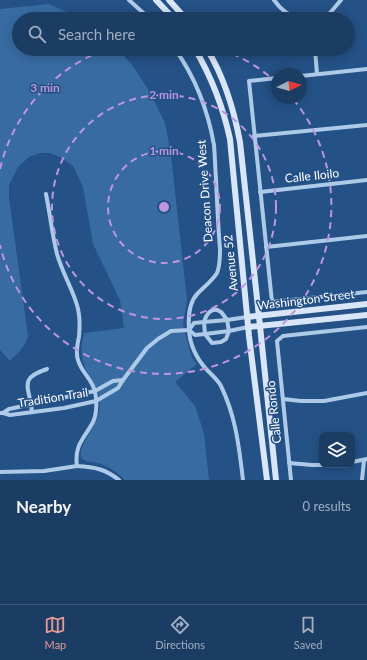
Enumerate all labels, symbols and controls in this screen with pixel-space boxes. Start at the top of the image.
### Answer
search box [12,12,355,56]
icon: search [26,23,48,45]
text: Search here [58,25,135,43]
north arrow [271,68,307,104]
text: 3 min [30,80,60,95]
text: 2 min [149,87,179,102]
street label: Deacon Drive West [193,139,216,243]
text: 1 min [149,143,179,158]
street label: Calle Iloilo [284,165,340,186]
centre of rings [157,200,171,214]
street label: Avenue 52 [220,234,241,292]
street label: Washington Street [256,286,356,313]
street label: Calle Rondo [263,380,284,444]
street label: Tradition Trail [17,385,89,410]
map controls [319,432,355,468]
button: layers [319,432,355,468]
text: Nearby [16,496,71,517]
text: 0 results [303,498,351,514]
tab: Map [44,614,66,651]
tab: Directions [155,614,205,651]
tab: Saved [294,614,323,651]

